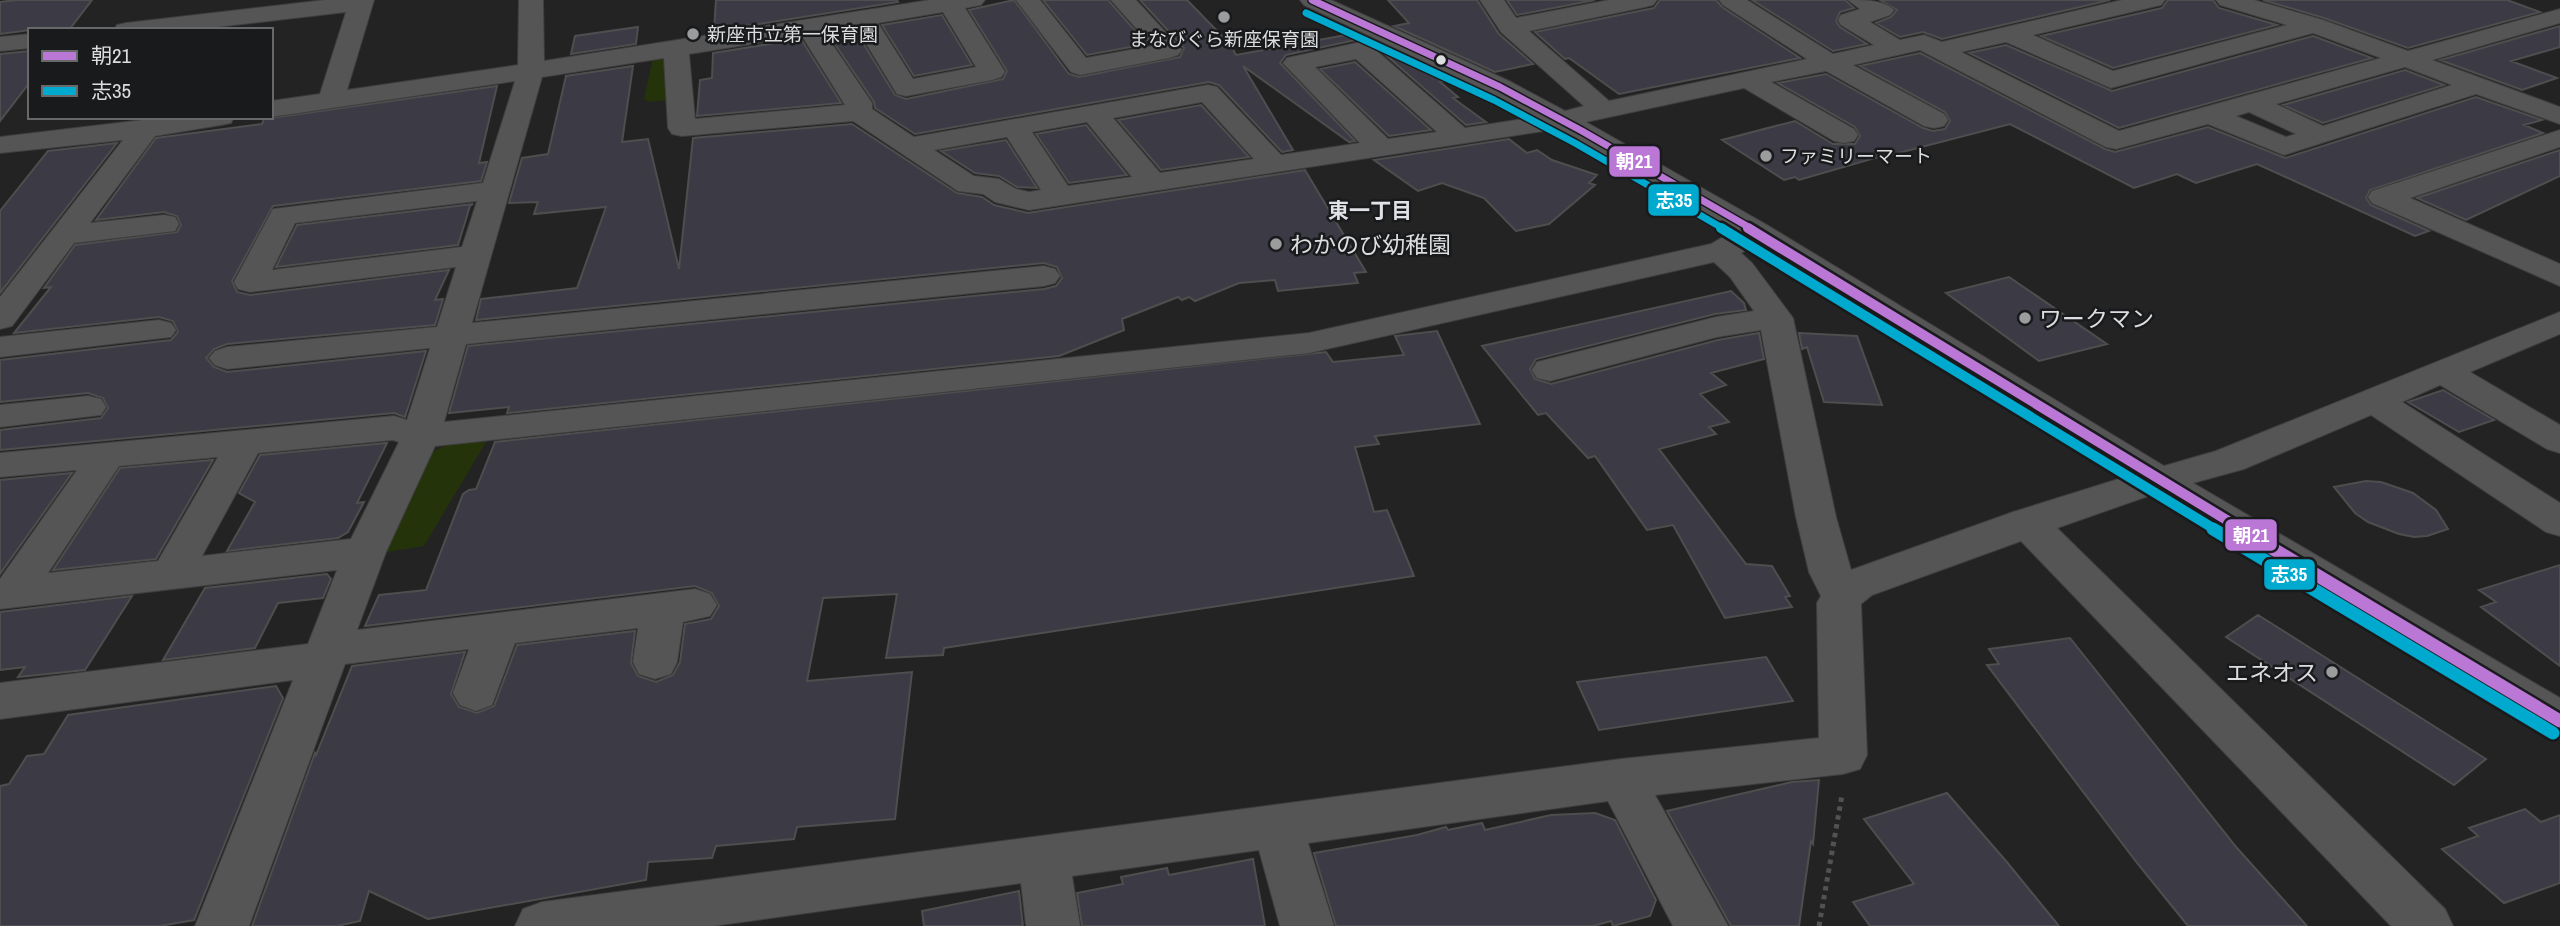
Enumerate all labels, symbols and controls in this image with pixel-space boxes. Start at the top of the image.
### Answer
marker: まなびぐら新座保育園 [1216,9,1232,25]
place label: 新座市立第一保育園 [707,21,878,47]
marker: 新座市立第一保育園 [685,26,701,42]
place label: まなびぐら新座保育園 [1129,26,1319,52]
legend [28,28,273,119]
text: 朝21 [91,41,132,70]
unlabelled marker [1434,53,1448,67]
text: 志35 [91,76,131,105]
place label: ファミリーマート [1780,143,1932,169]
line badge: 朝21 [1608,145,1661,178]
text: 朝21 [1616,148,1653,174]
marker: ファミリーマート [1758,148,1774,164]
line badge: 志35 [1647,183,1700,217]
text: 志35 [1656,187,1693,213]
district label: 東一丁目 [1328,196,1412,225]
place label: わかのび幼稚園 [1290,229,1451,260]
marker: わかのび幼稚園 [1268,236,1284,252]
place label: ワークマン [2039,303,2154,334]
marker: ワークマン [2017,310,2033,326]
line badge: 朝21 [2224,518,2278,552]
text: 朝21 [2233,522,2270,548]
line badge: 志35 [2263,558,2316,591]
text: 志35 [2271,561,2308,587]
place label: エネオス [2226,657,2318,688]
marker: エネオス [2324,664,2340,680]

